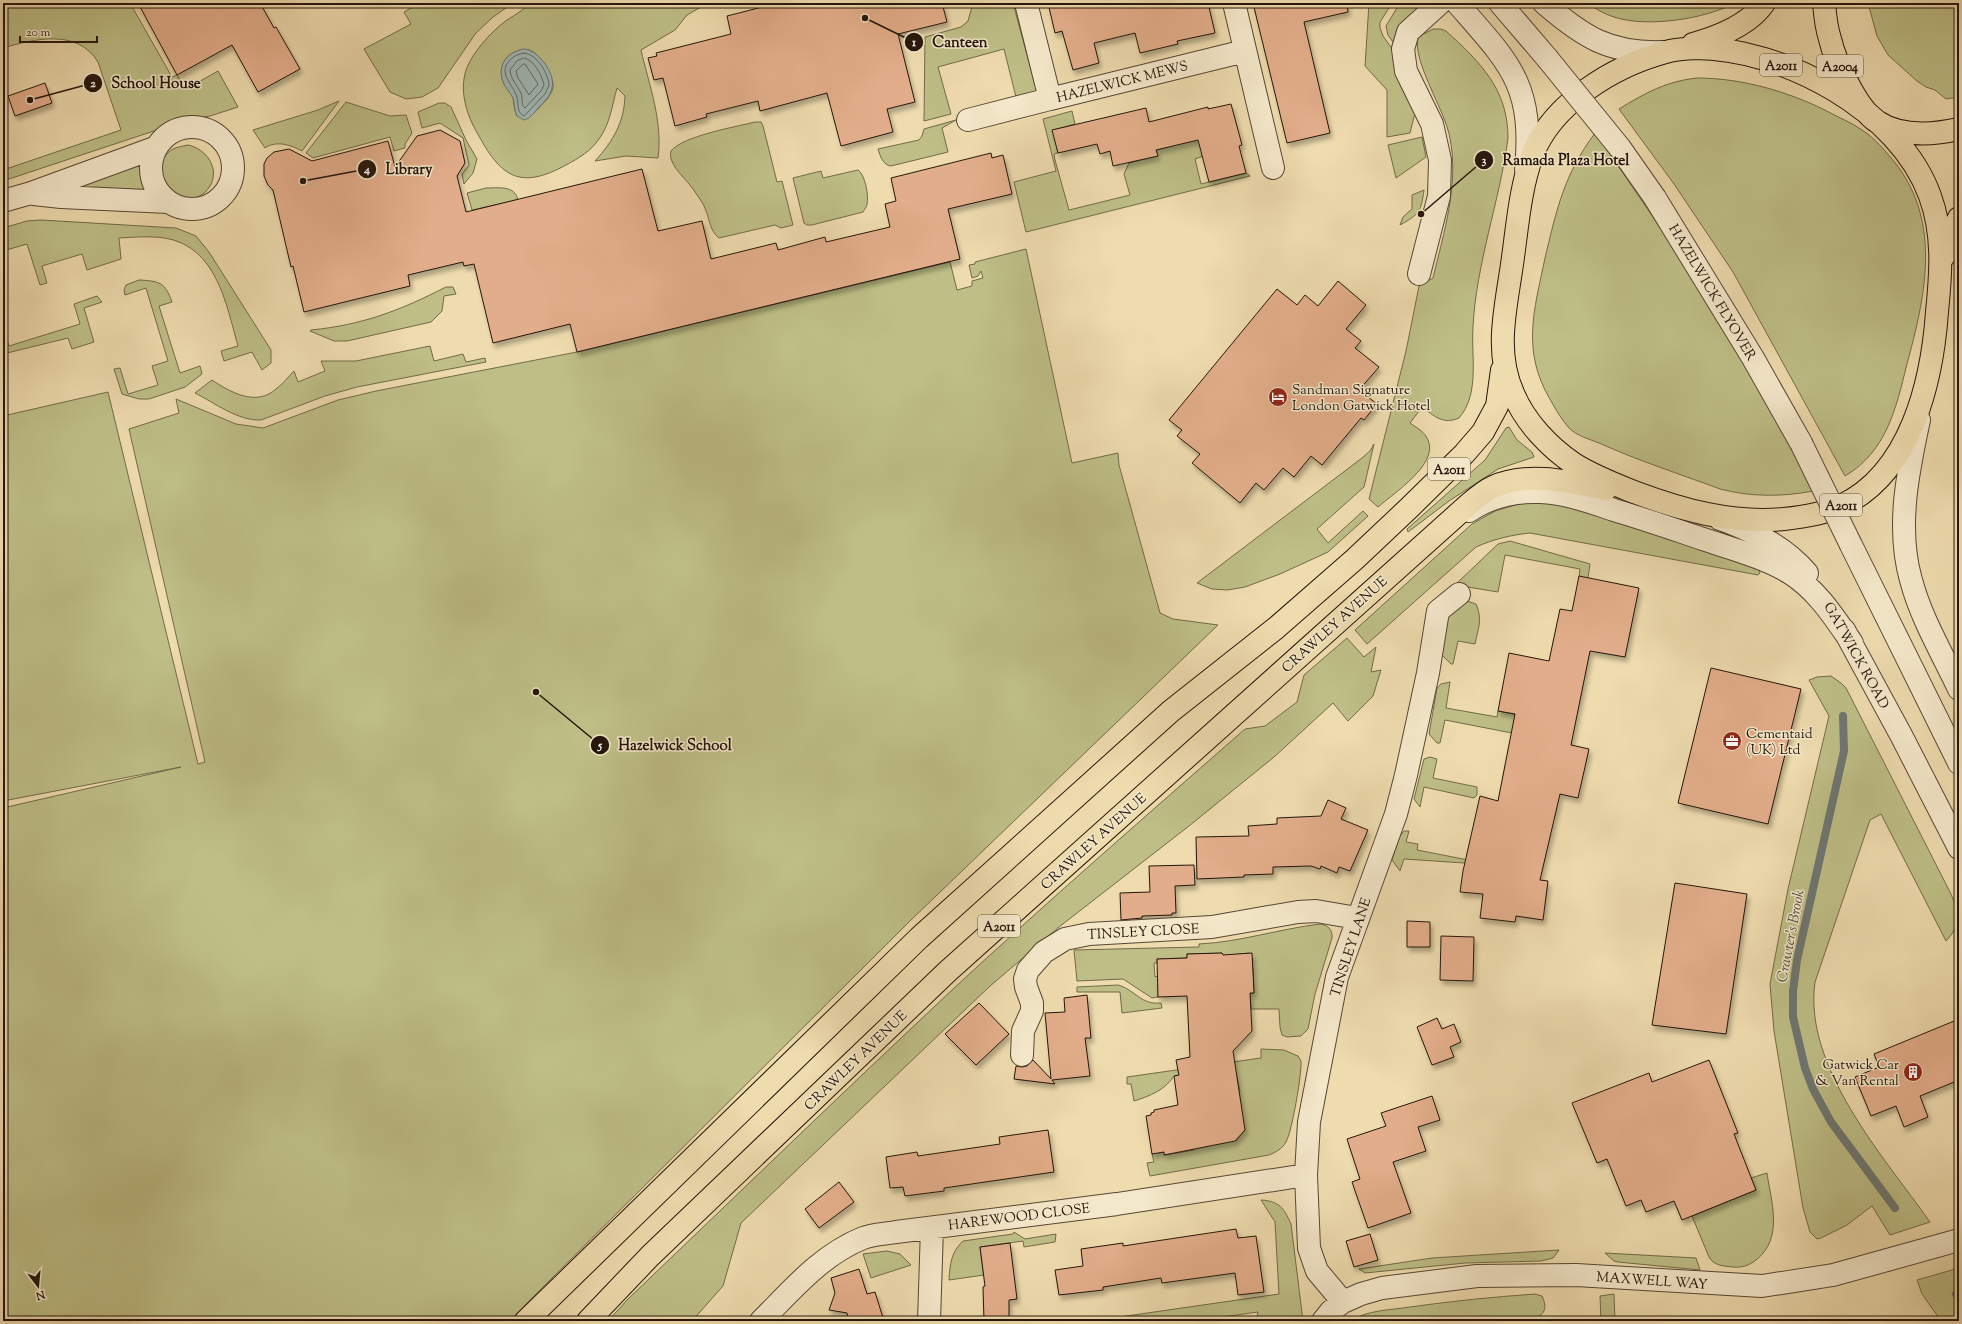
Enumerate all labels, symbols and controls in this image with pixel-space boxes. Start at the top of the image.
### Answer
scale bar [20,18,97,44]
text: 20 m [26,24,51,42]
callout: Canteen [904,29,996,56]
text: Canteen [932,33,988,54]
text: 1 [911,34,917,52]
road number: A2011 [1760,54,1802,76]
road number: A2004 [1817,55,1863,77]
street label: HAZELWICK MEWS [1055,57,1190,109]
callout: School House [83,70,209,97]
text: School House [111,74,201,95]
text: 2 [90,75,96,93]
callout: Ramada Plaza Hotel [1474,146,1637,173]
text: Ramada Plaza Hotel [1503,151,1630,172]
text: 3 [1482,152,1487,170]
callout: Library [357,155,440,182]
text: Library [386,160,433,181]
text: 4 [363,161,370,179]
street label: HAZELWICK FLYOVER [1663,221,1760,365]
place label: Sandman Signature London Gatwick Hotel [1292,381,1431,417]
hotel icon: Sandman Signature London Gatwick Hotel [1267,386,1289,408]
road number: A2011 [1428,458,1470,480]
road number: A2011 [1820,494,1862,516]
street label: CRAWLEY AVENUE [1278,572,1393,679]
street label: GATWICK ROAD [1818,599,1893,713]
place label: Cementaid (UK) Ltd [1746,725,1813,761]
office icon: Cementaid (UK) Ltd [1721,730,1743,752]
callout: Hazelwick School [590,731,740,758]
text: Hazelwick School [618,736,733,757]
text: 5 [597,737,603,755]
street label: CRAWLEY AVENUE [1037,789,1152,896]
water label: Crawter's Brook [1772,888,1811,984]
street label: TINSLEY LANE [1326,895,1378,1000]
road number: A2011 [978,915,1020,937]
street label: TINSLEY CLOSE [1087,920,1200,946]
street label: CRAWLEY AVENUE [800,1007,913,1116]
place label: Gatwick Car & Van Rental [1815,1056,1900,1092]
building icon: Gatwick Car & Van Rental [1902,1061,1924,1083]
street label: HAREWOOD CLOSE [947,1199,1092,1237]
north arrow [18,1266,58,1306]
street label: MAXWELL WAY [1596,1268,1708,1296]
text: N [34,1285,48,1304]

